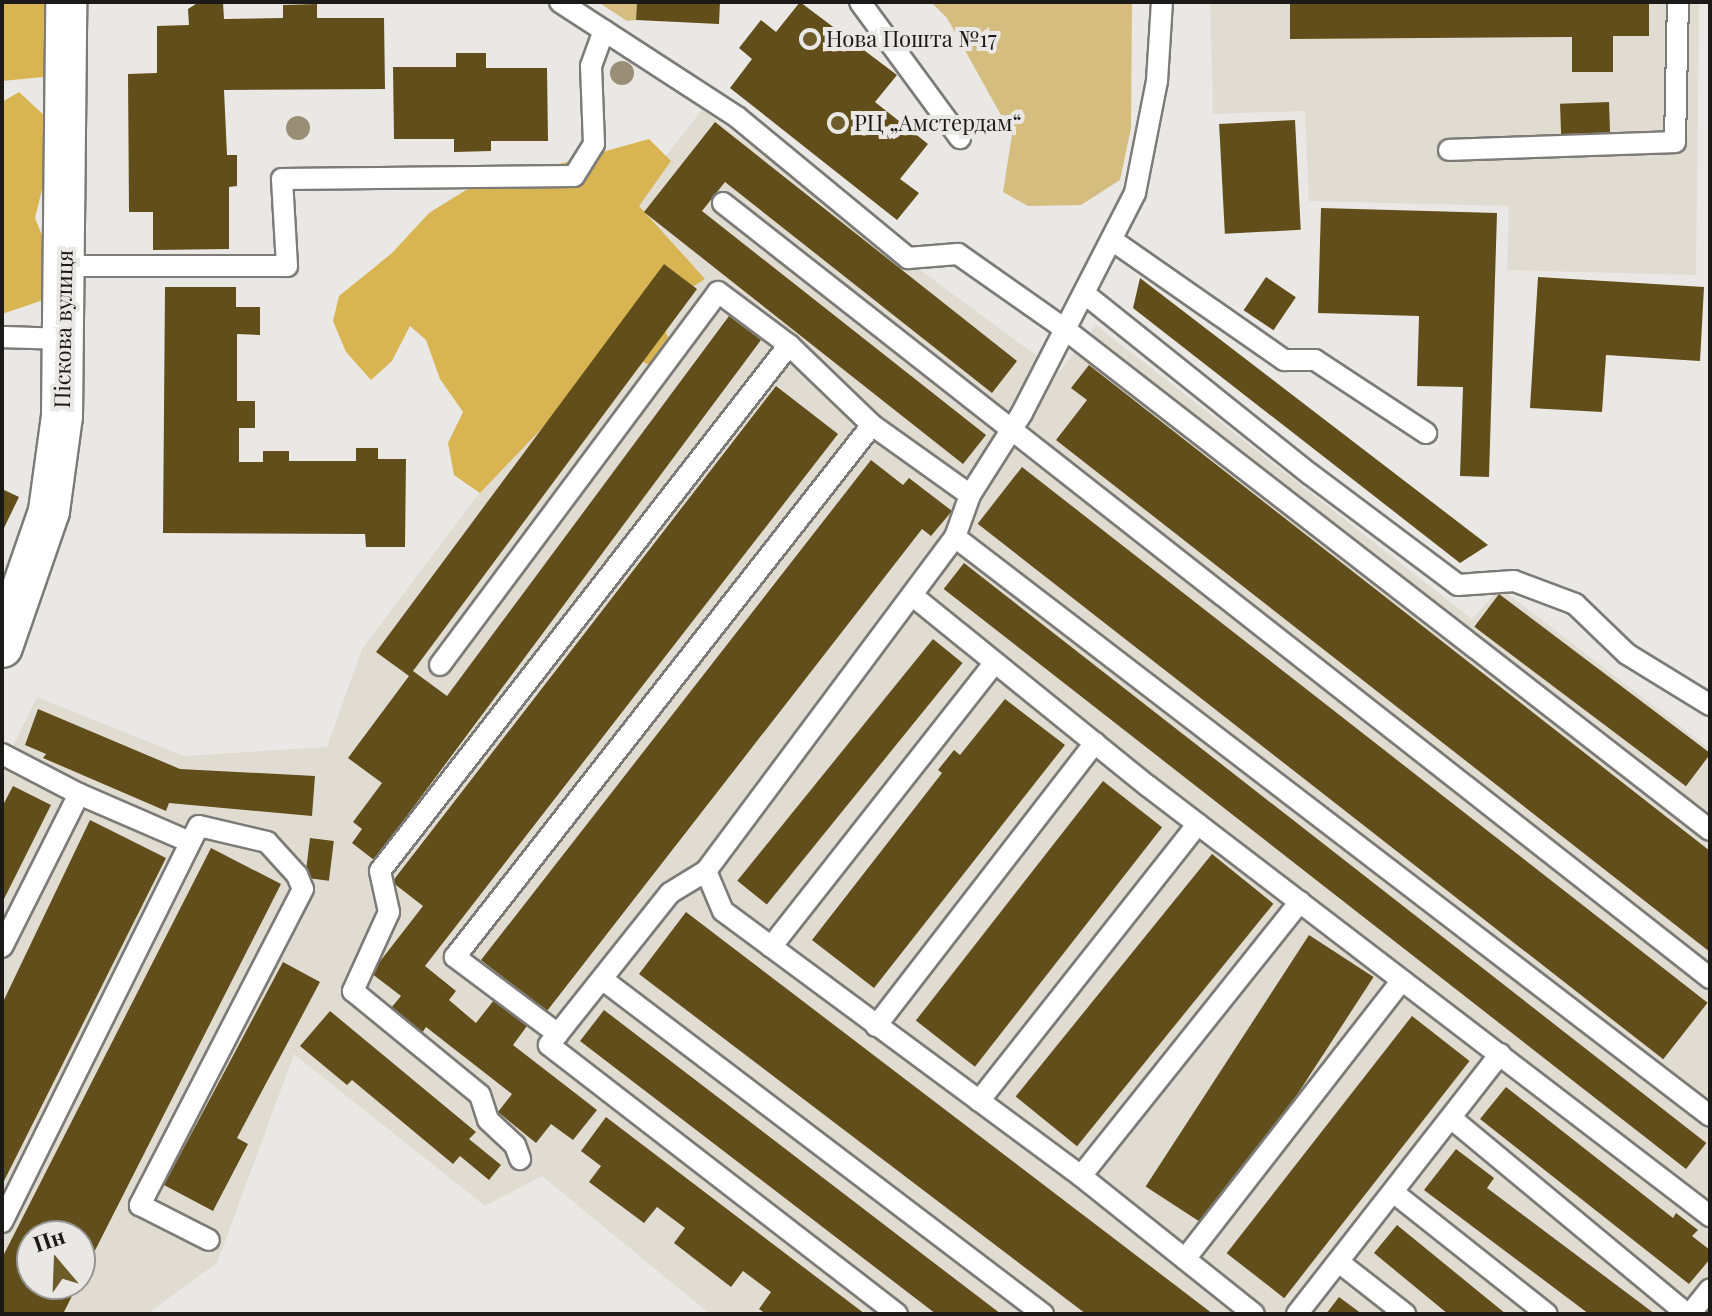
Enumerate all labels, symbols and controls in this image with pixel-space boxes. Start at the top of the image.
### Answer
place label: Нова Пошта №17 [826,26,997,52]
marker: Нова Пошта №17 [801,30,819,48]
place label: РЦ „Амстердам“ [854,110,1022,136]
marker: РЦ „Амстердам“ [829,114,847,132]
street label: Піскова вулиця [48,249,78,409]
north arrow [16,1220,96,1300]
text: Пн [29,1220,69,1259]

